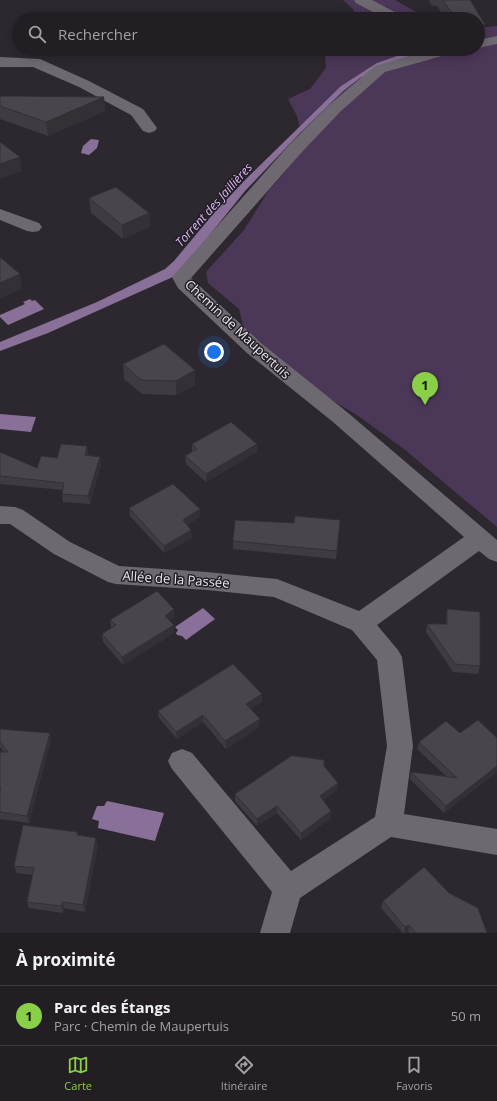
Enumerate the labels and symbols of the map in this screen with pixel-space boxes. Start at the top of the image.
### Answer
water label: Torrent des Jaillières [171,159,256,250]
street label: Chemin de Maupertuis [181,275,295,383]
your location [204,342,224,362]
pin: 1 [412,372,438,405]
street label: Allée de la Passée [122,566,230,592]

